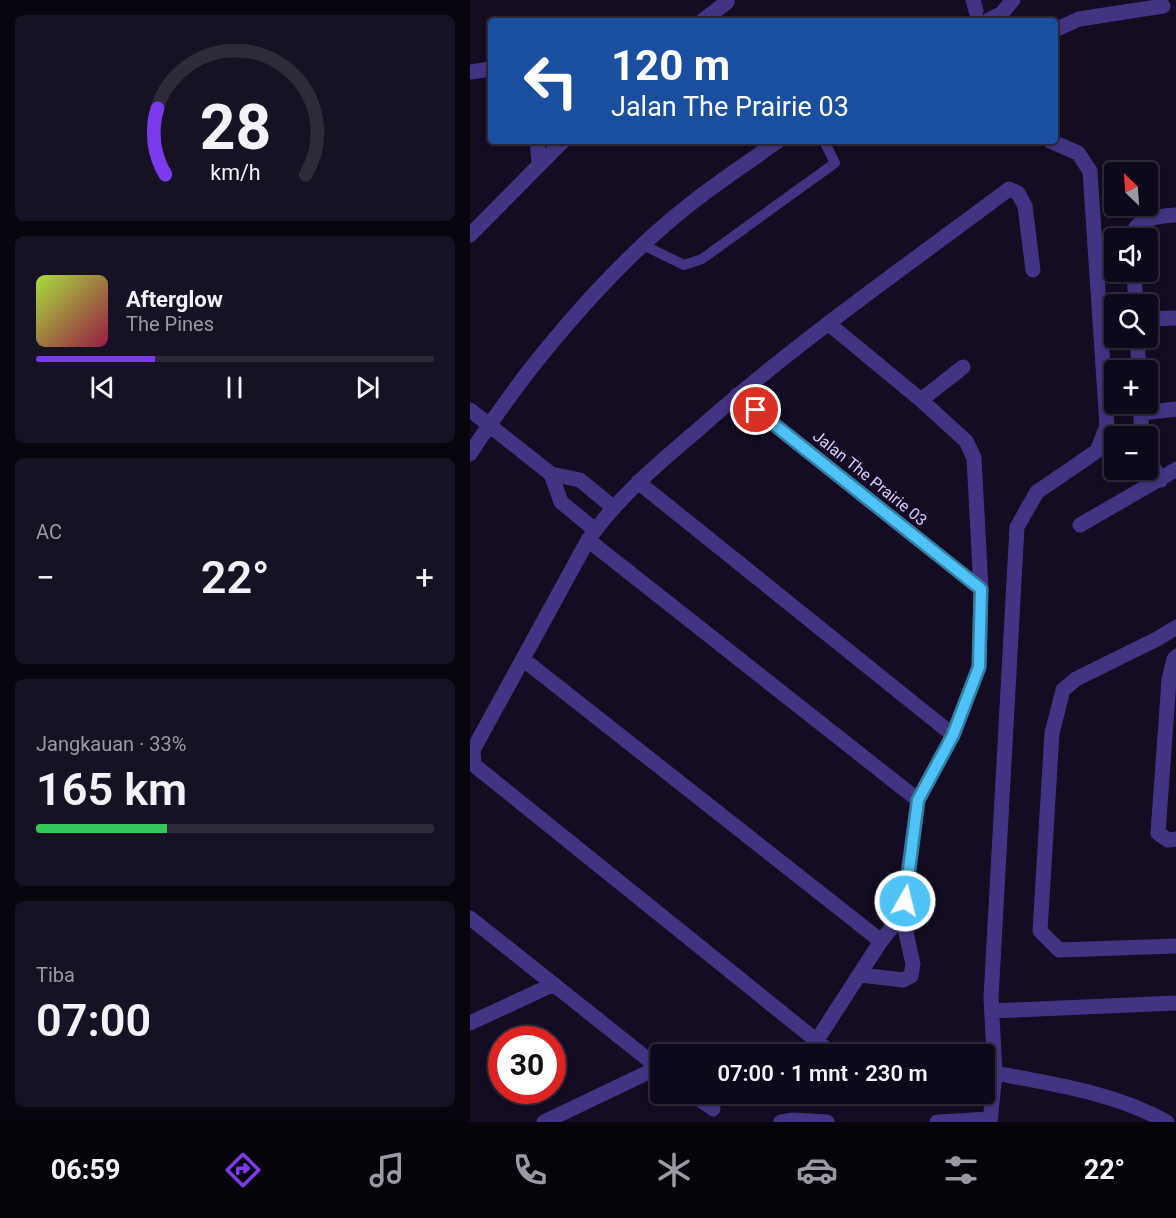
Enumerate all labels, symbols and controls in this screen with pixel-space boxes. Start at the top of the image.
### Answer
text: 120 m [611,41,730,90]
icon: left [512,42,590,120]
text: 28 [199,91,271,164]
text: Jalan The Prairie 03 [611,91,849,123]
text: km/h [210,161,260,186]
north arrow [1104,162,1158,216]
map controls [1104,162,1158,480]
button: sound [1104,228,1158,282]
text: Afterglow [126,287,223,312]
button: search [1104,294,1158,348]
text: The Pines [126,312,214,336]
button: + [1104,360,1158,414]
icon: previous [86,371,119,404]
icon: pause [218,371,251,404]
icon: next [351,371,384,404]
pin [730,384,781,435]
icon: arrive [739,393,772,426]
street label: Jalan The Prairie 03 [809,426,931,530]
button: − [1104,426,1158,480]
text: AC [36,520,62,544]
text: 22° [201,551,269,604]
text: − [36,558,55,597]
text: + [415,558,434,597]
text: Jangkauan · 33% [36,732,186,756]
text: 165 km [36,763,187,816]
position arrow [873,869,937,933]
text: Tiba [36,963,75,987]
text: 07:00 [36,994,151,1047]
speed limit sign: 30 [488,1026,566,1104]
text: 07:00 · 1 mnt · 230 m [717,1061,928,1086]
icon: directions [222,1149,264,1191]
icon: music [366,1149,408,1191]
icon: phone [509,1149,551,1191]
icon: climate [653,1149,695,1191]
icon: car [796,1149,838,1191]
icon: filters [940,1149,982,1191]
text: 06:59 [51,1154,120,1186]
text: 22° [1084,1154,1125,1186]

